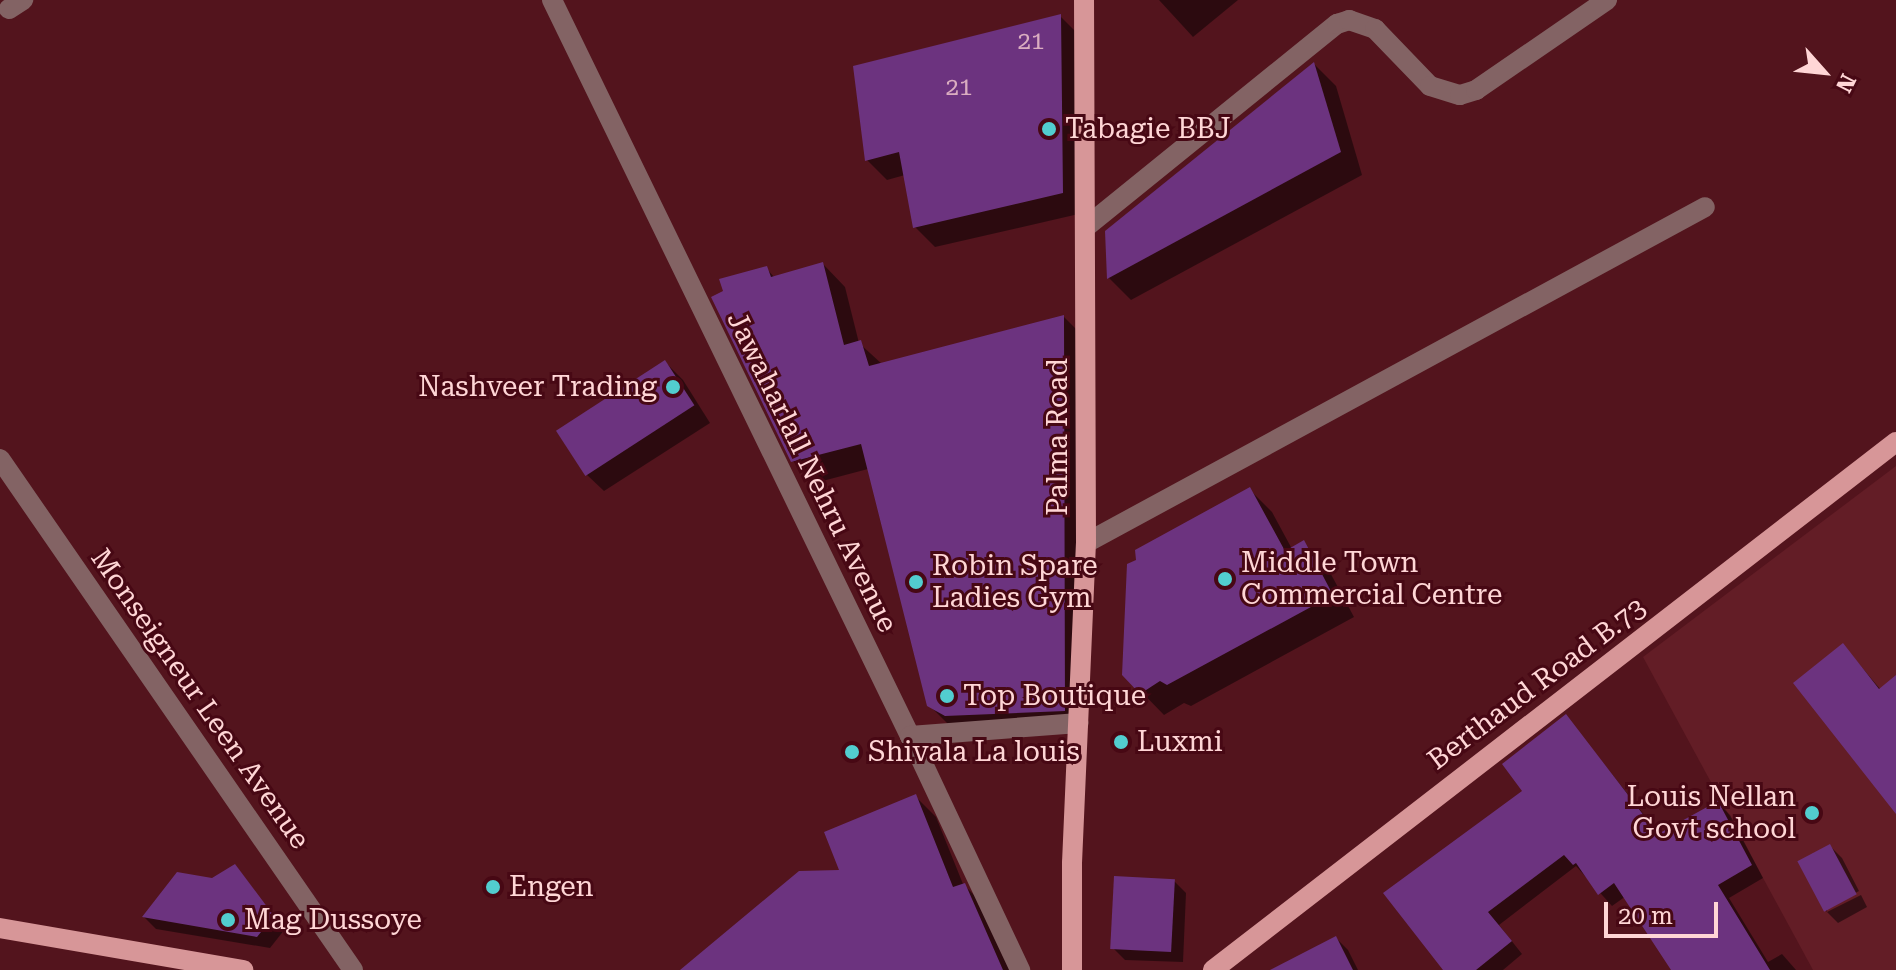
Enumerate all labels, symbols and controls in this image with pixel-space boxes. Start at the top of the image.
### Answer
house number: 21 [1018,28,1044,56]
north arrow [1784,32,1864,112]
text: N [1831,70,1861,96]
house number: 21 [946,74,972,102]
place label: Tabagie BBJ [1065,112,1231,146]
marker: Tabagie BBJ [1040,120,1058,138]
street label: Jawaharlall Nehru Avenue [720,306,904,638]
street label: Palma Road [1041,358,1075,516]
place label: Nashveer Trading [418,370,657,404]
marker: Nashveer Trading [664,378,682,396]
street label: Monseigneur Leen Avenue [83,543,317,855]
place label: Middle Town Commercial Centre [1241,546,1502,612]
place label: Robin Spare Ladies Gym [932,549,1098,615]
marker: Middle Town Commercial Centre [1216,570,1234,588]
marker: Robin Spare Ladies Gym [907,573,925,591]
street label: Berthaud Road B.73 [1421,591,1653,777]
place label: Top Boutique [963,679,1146,713]
marker: Top Boutique [938,687,956,705]
place label: Luxmi [1137,725,1223,759]
marker: Luxmi [1112,733,1130,751]
place label: Shivala La louis [868,735,1080,769]
marker: Shivala La louis [843,743,861,761]
place label: Louis Nellan Govt school [1627,780,1796,846]
marker: Louis Nellan Govt school [1803,804,1821,822]
place label: Engen [509,870,594,904]
marker: Engen [484,878,502,896]
scale bar [1608,886,1722,936]
text: 20 m [1618,902,1673,930]
place label: Mag Dussoye [244,903,422,937]
marker: Mag Dussoye [219,911,237,929]

